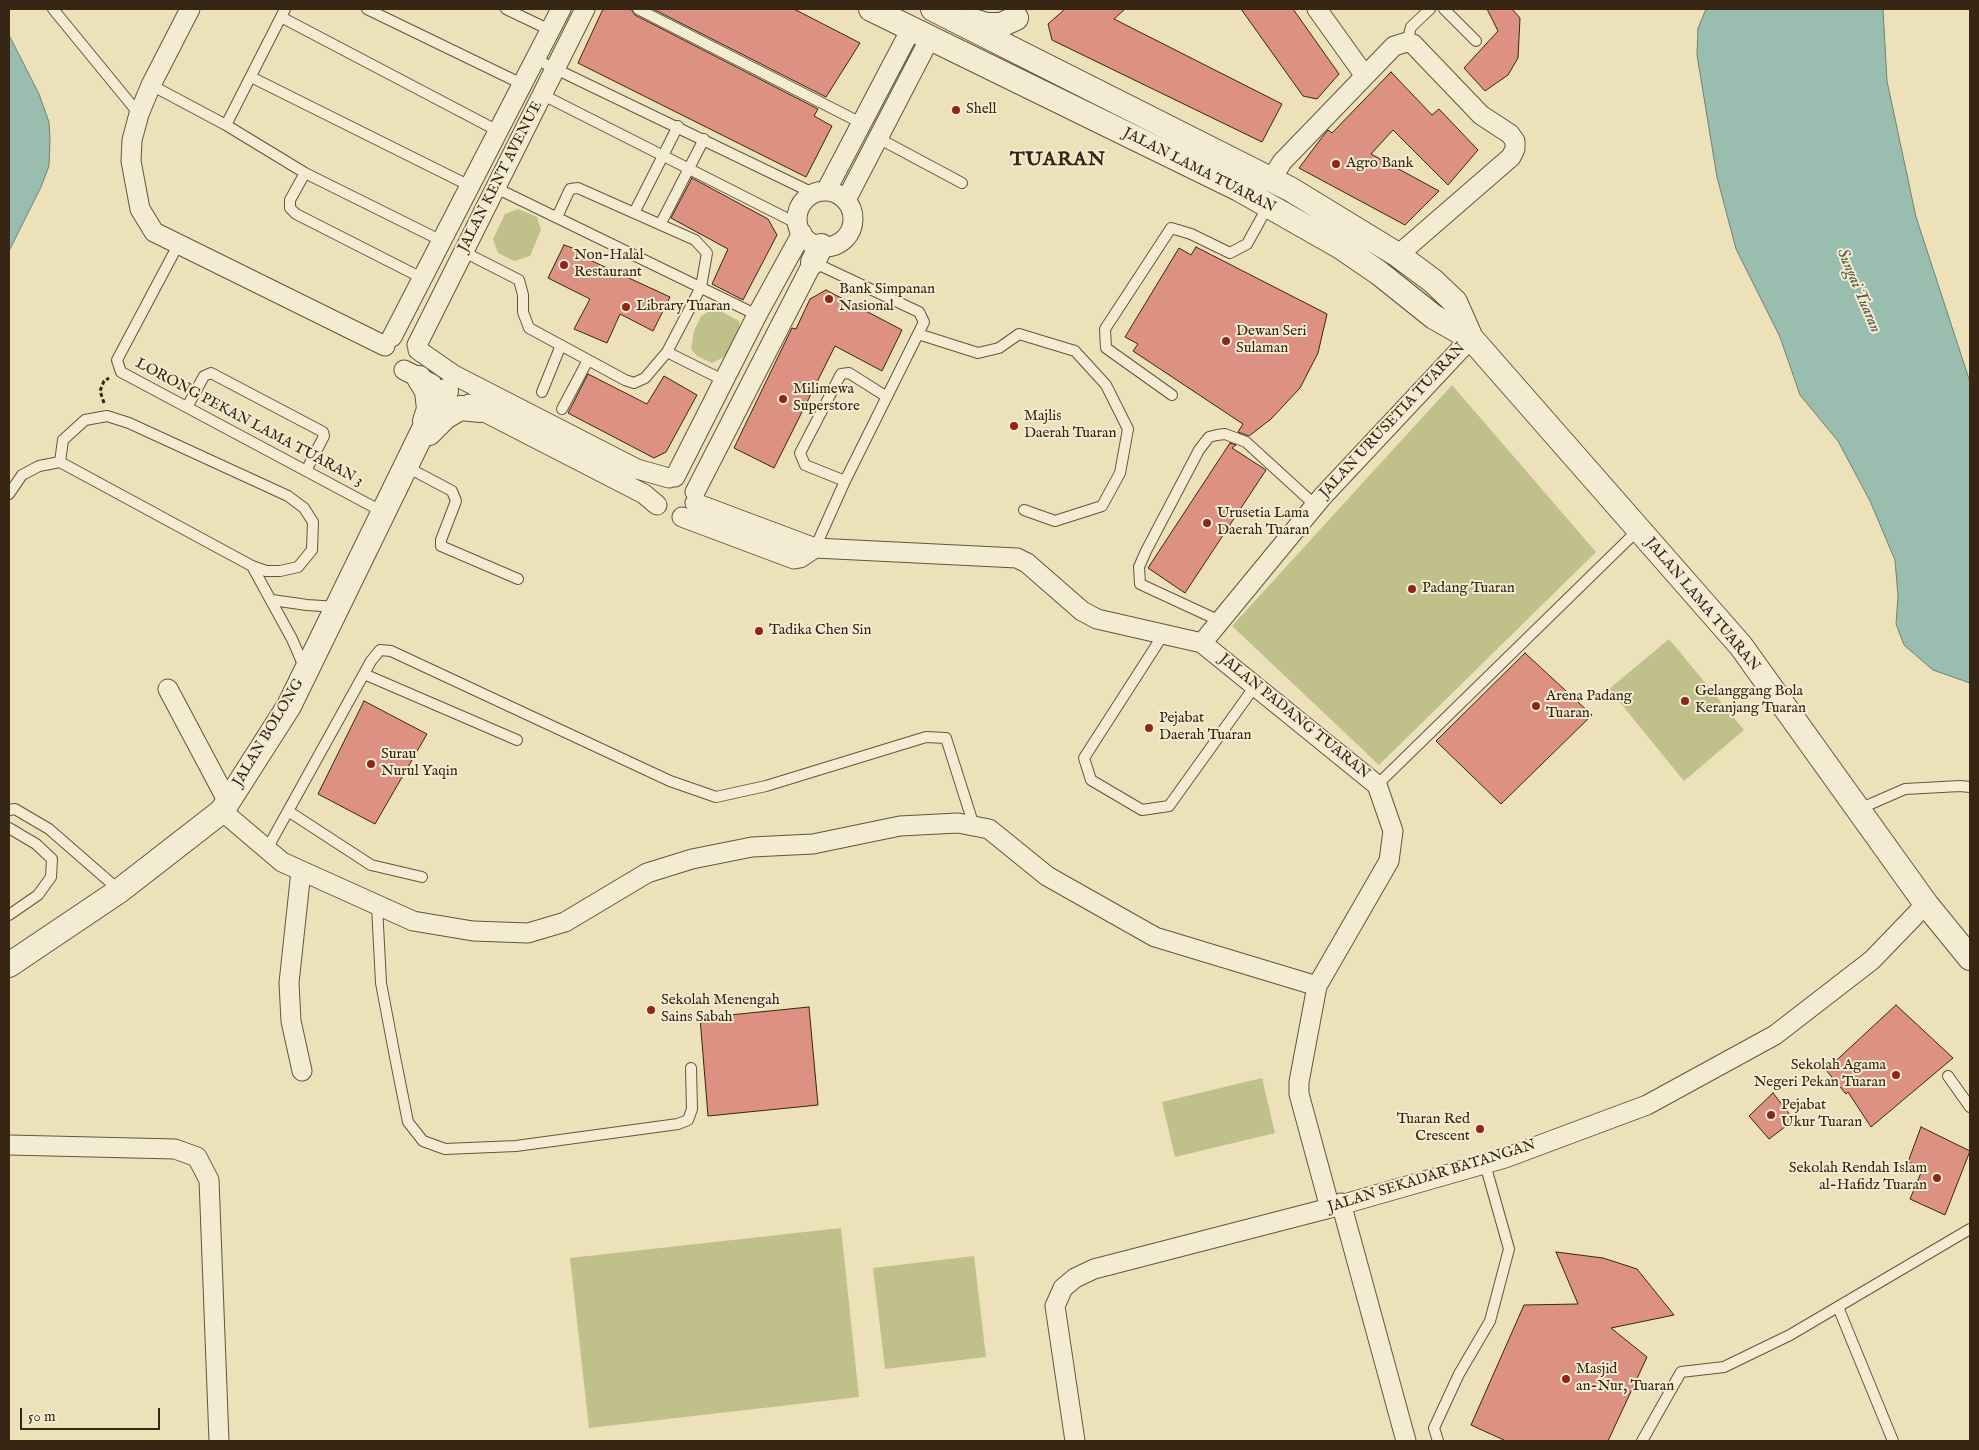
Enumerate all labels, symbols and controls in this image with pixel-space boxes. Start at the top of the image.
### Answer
street label: JALAN KENT AVENUE [455,98,547,256]
place label: Shell [966,101,997,119]
marker: Shell [950,104,962,116]
street label: JALAN LAMA TUARAN [1120,125,1278,217]
district label: TUARAN [1009,149,1107,173]
place label: Agro Bank [1346,155,1414,173]
marker: Agro Bank [1330,158,1342,170]
water label: Sungai Tuaran [1832,246,1884,336]
place label: Non-Halal Restaurant [574,247,644,282]
marker: Non-Halal Restaurant [558,259,570,271]
place label: Bank Simpanan Nasional [839,281,935,316]
marker: Bank Simpanan Nasional [823,293,835,305]
place label: Library Tuaran [636,298,731,316]
marker: Library Tuaran [620,301,632,313]
place label: Dewan Seri Sulaman [1236,323,1307,358]
marker: Dewan Seri Sulaman [1220,335,1232,347]
street label: JALAN URUSETIA TUARAN [1316,340,1470,502]
street label: LORONG PEKAN LAMA TUARAN 3 [132,355,366,491]
place label: Milimewa Superstore [793,381,860,416]
marker: Milimewa Superstore [777,393,789,405]
place label: Majlis Daerah Tuaran [1024,408,1117,443]
marker: Majlis Daerah Tuaran [1008,420,1020,432]
place label: Urusetia Lama Daerah Tuaran [1217,505,1310,540]
marker: Urusetia Lama Daerah Tuaran [1201,517,1213,529]
street label: JALAN LAMA TUARAN [1641,535,1763,675]
place label: Padang Tuaran [1422,580,1515,598]
marker: Padang Tuaran [1406,583,1418,595]
place label: Tadika Chen Sin [769,622,872,640]
marker: Tadika Chen Sin [753,625,765,637]
street label: JALAN PADANG TUARAN [1215,651,1373,783]
street label: JALAN BOLONG [230,676,308,790]
place label: Gelanggang Bola Keranjang Tuaran [1695,683,1806,718]
place label: Arena Padang Tuaran [1546,688,1632,723]
marker: Gelanggang Bola Keranjang Tuaran [1679,695,1691,707]
marker: Arena Padang Tuaran [1530,700,1542,712]
place label: Pejabat Daerah Tuaran [1159,710,1252,745]
marker: Pejabat Daerah Tuaran [1143,722,1155,734]
place label: Surau Nurul Yaqin [381,746,458,781]
marker: Surau Nurul Yaqin [365,758,377,770]
place label: Sekolah Menengah Sains Sabah [661,992,780,1027]
marker: Sekolah Menengah Sains Sabah [645,1004,657,1016]
place label: Sekolah Agama Negeri Pekan Tuaran [1754,1057,1886,1092]
marker: Sekolah Agama Negeri Pekan Tuaran [1890,1069,1902,1081]
place label: Pejabat Ukur Tuaran [1781,1097,1862,1132]
marker: Pejabat Ukur Tuaran [1765,1109,1777,1121]
place label: Tuaran Red Crescent [1397,1111,1470,1146]
marker: Tuaran Red Crescent [1474,1123,1486,1135]
street label: JALAN SEKADAR BATANGAN [1326,1137,1538,1217]
place label: Sekolah Rendah Islam al-Hafidz Tuaran [1789,1160,1927,1195]
marker: Sekolah Rendah Islam al-Hafidz Tuaran [1931,1172,1943,1184]
place label: Masjid an-Nur, Tuaran [1576,1361,1674,1396]
marker: Masjid an-Nur, Tuaran [1560,1373,1572,1385]
scale bar [22,1398,162,1430]
text: 50 m [28,1407,56,1426]

